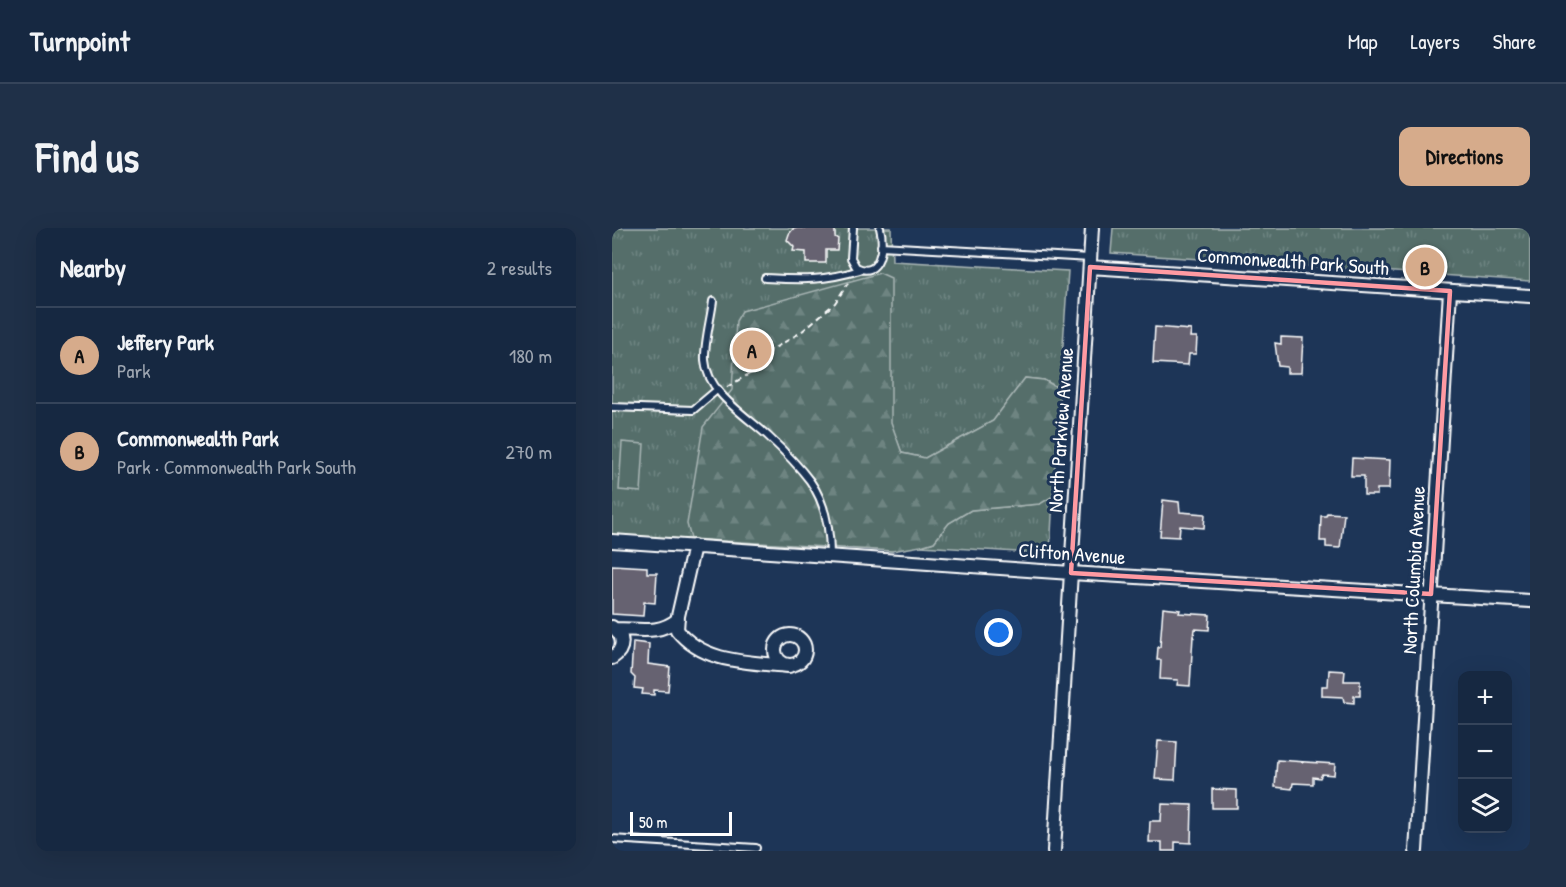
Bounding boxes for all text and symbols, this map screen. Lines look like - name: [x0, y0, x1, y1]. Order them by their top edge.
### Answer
- text: Turnpoint: [30, 22, 130, 60]
- text: Map: [1348, 27, 1377, 56]
- text: Layers: [1410, 27, 1460, 56]
- text: Share: [1493, 27, 1536, 56]
- button: Directions: [1399, 127, 1530, 186]
- text: Find us: [36, 128, 139, 185]
- street label: Commonwealth Park South: [1196, 241, 1390, 281]
- pin: B: [1406, 244, 1444, 290]
- text: Nearby: [60, 250, 126, 285]
- text: 2 results: [487, 254, 552, 281]
- text: Jeffery Park: [117, 327, 214, 357]
- pin: A: [732, 328, 772, 372]
- text: A: [75, 342, 84, 369]
- text: 180 m: [509, 342, 552, 369]
- street label: North Parkview Avenue: [1041, 347, 1079, 513]
- text: Park: [117, 357, 150, 384]
- text: Commonwealth Park: [117, 423, 279, 453]
- text: B: [74, 438, 85, 465]
- text: 270 m: [506, 438, 552, 465]
- text: Park · Commonwealth Park South: [117, 453, 356, 480]
- street label: North Columbia Avenue: [1395, 485, 1431, 655]
- street label: Clifton Avenue: [1018, 536, 1126, 570]
- your location: [984, 618, 1013, 647]
- map controls: [1458, 671, 1512, 833]
- button: +: [1458, 671, 1512, 725]
- button: −: [1458, 725, 1512, 779]
- button: layers: [1458, 779, 1512, 833]
- scale bar: [630, 809, 732, 836]
- text: 50 m: [639, 811, 668, 833]

